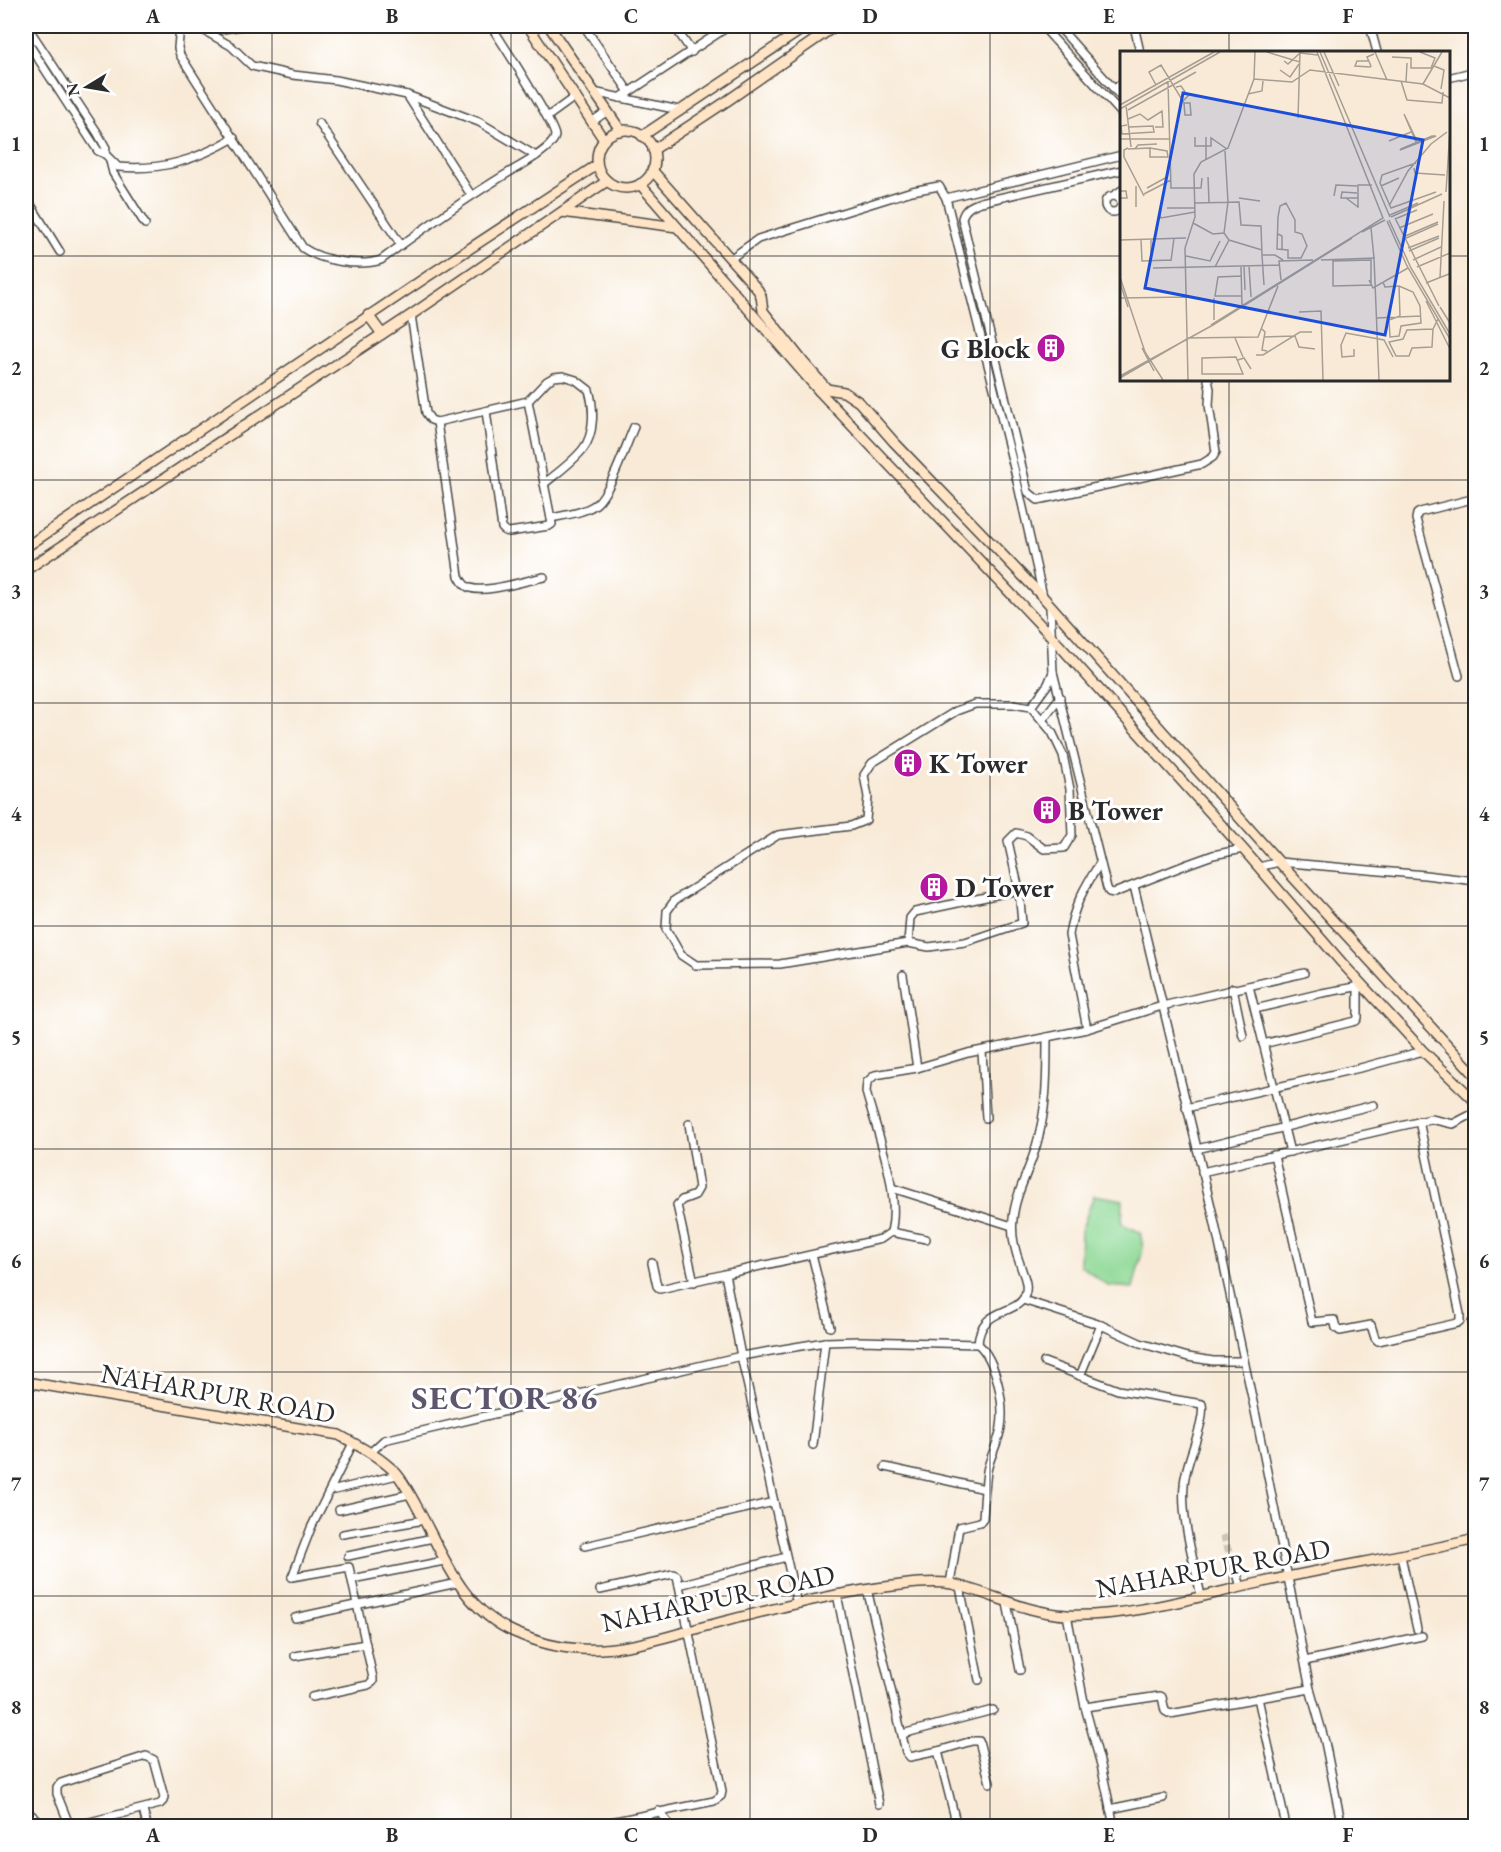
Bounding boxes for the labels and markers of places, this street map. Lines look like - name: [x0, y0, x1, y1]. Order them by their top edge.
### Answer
- place label: G Block: [941, 331, 1031, 366]
- building icon: G Block: [1035, 332, 1067, 364]
- place label: K Tower: [929, 746, 1028, 781]
- building icon: K Tower: [892, 747, 924, 779]
- place label: B Tower: [1068, 793, 1164, 828]
- building icon: B Tower: [1031, 794, 1063, 826]
- place label: D Tower: [955, 870, 1055, 905]
- building icon: D Tower: [918, 871, 950, 903]

